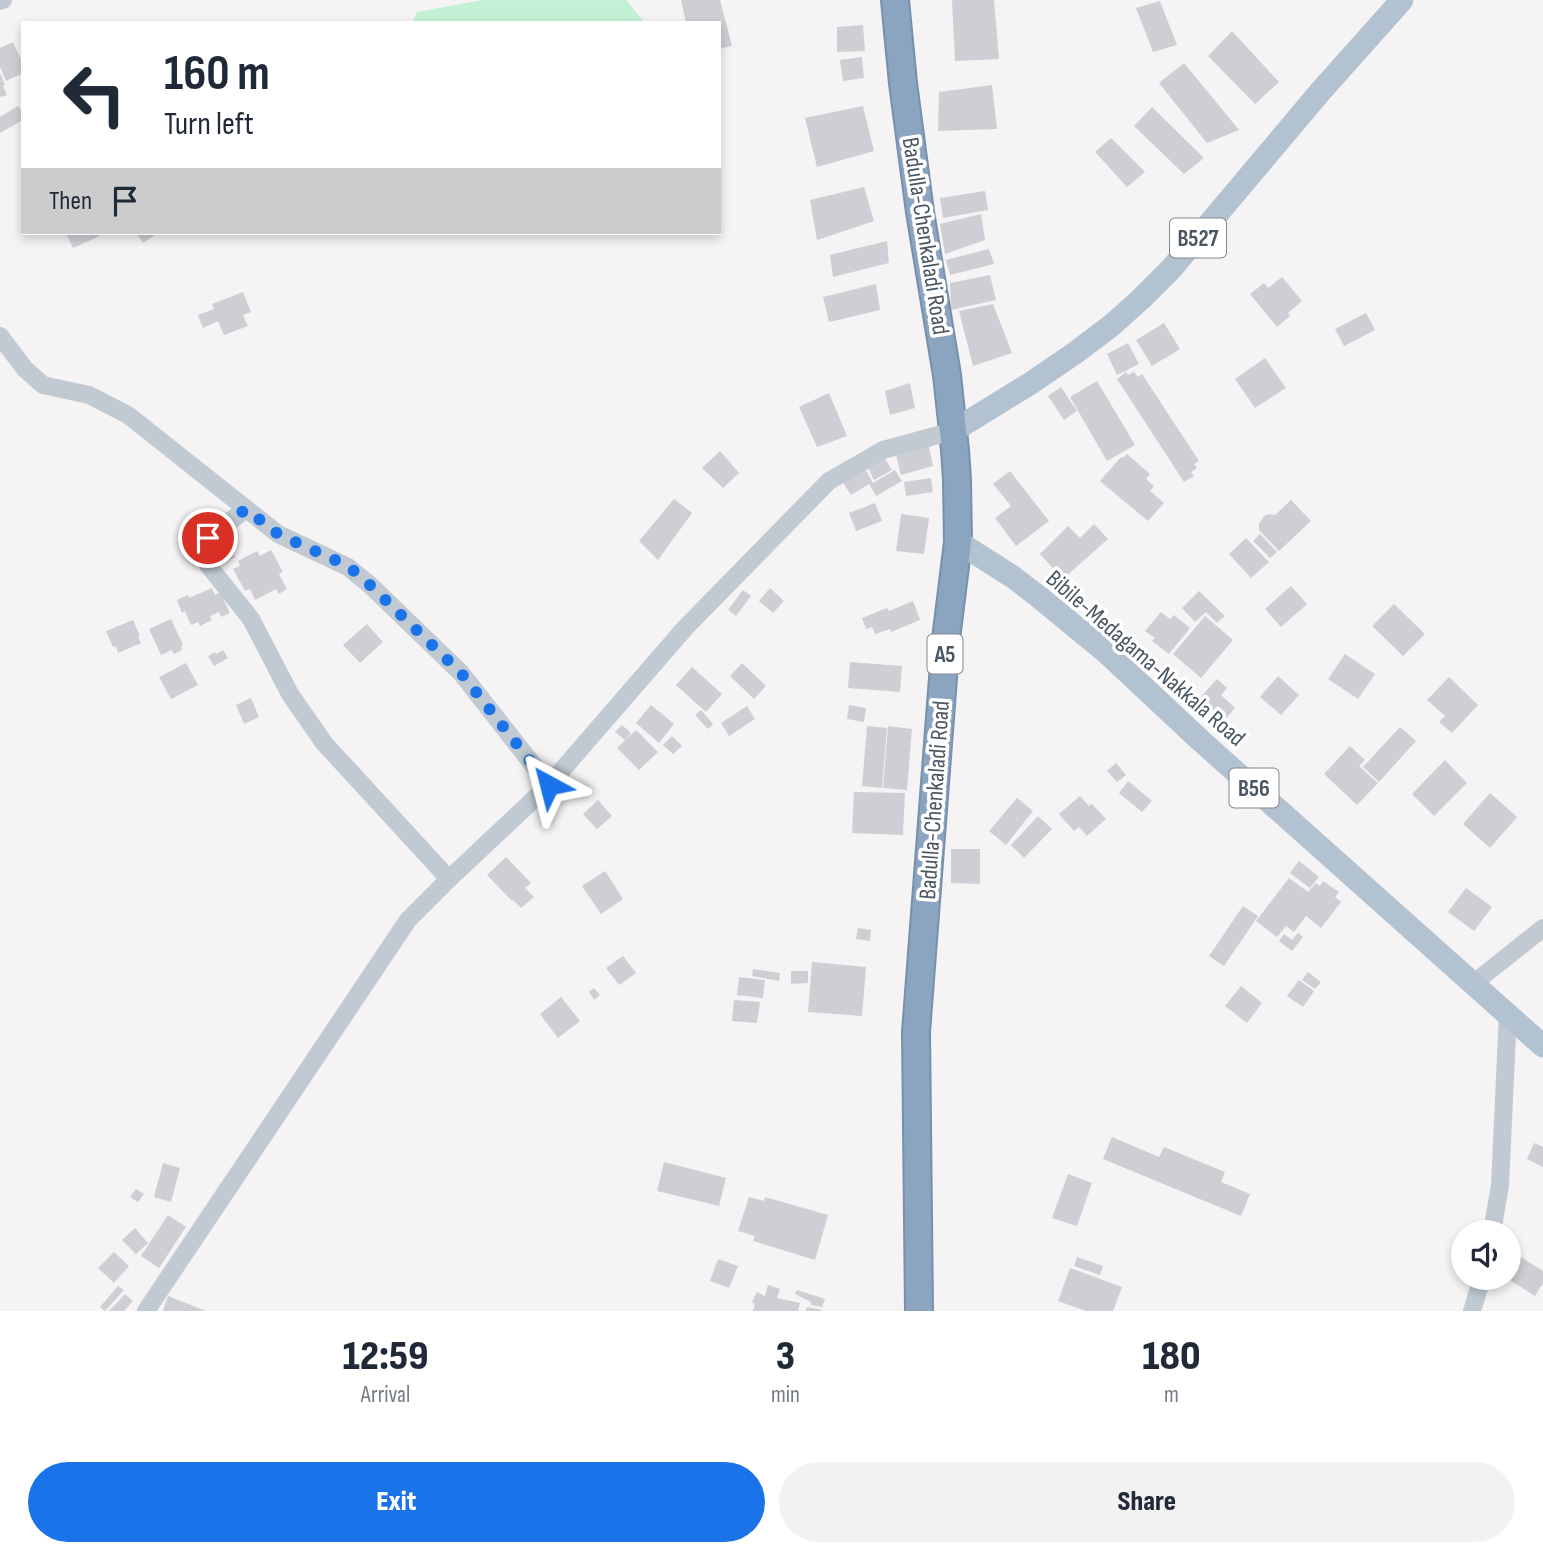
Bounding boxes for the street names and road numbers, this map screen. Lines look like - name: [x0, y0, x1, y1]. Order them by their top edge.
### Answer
- street label: Badulla-Chenkaladi Road: [896, 135, 955, 337]
- road number: B527: [1170, 218, 1226, 258]
- street label: Bibile-Medagama-Nakkala Road: [1040, 564, 1251, 753]
- road number: A5: [928, 634, 962, 674]
- street label: Badulla-Chenkaladi Road: [913, 700, 956, 900]
- road number: B56: [1230, 768, 1278, 808]

